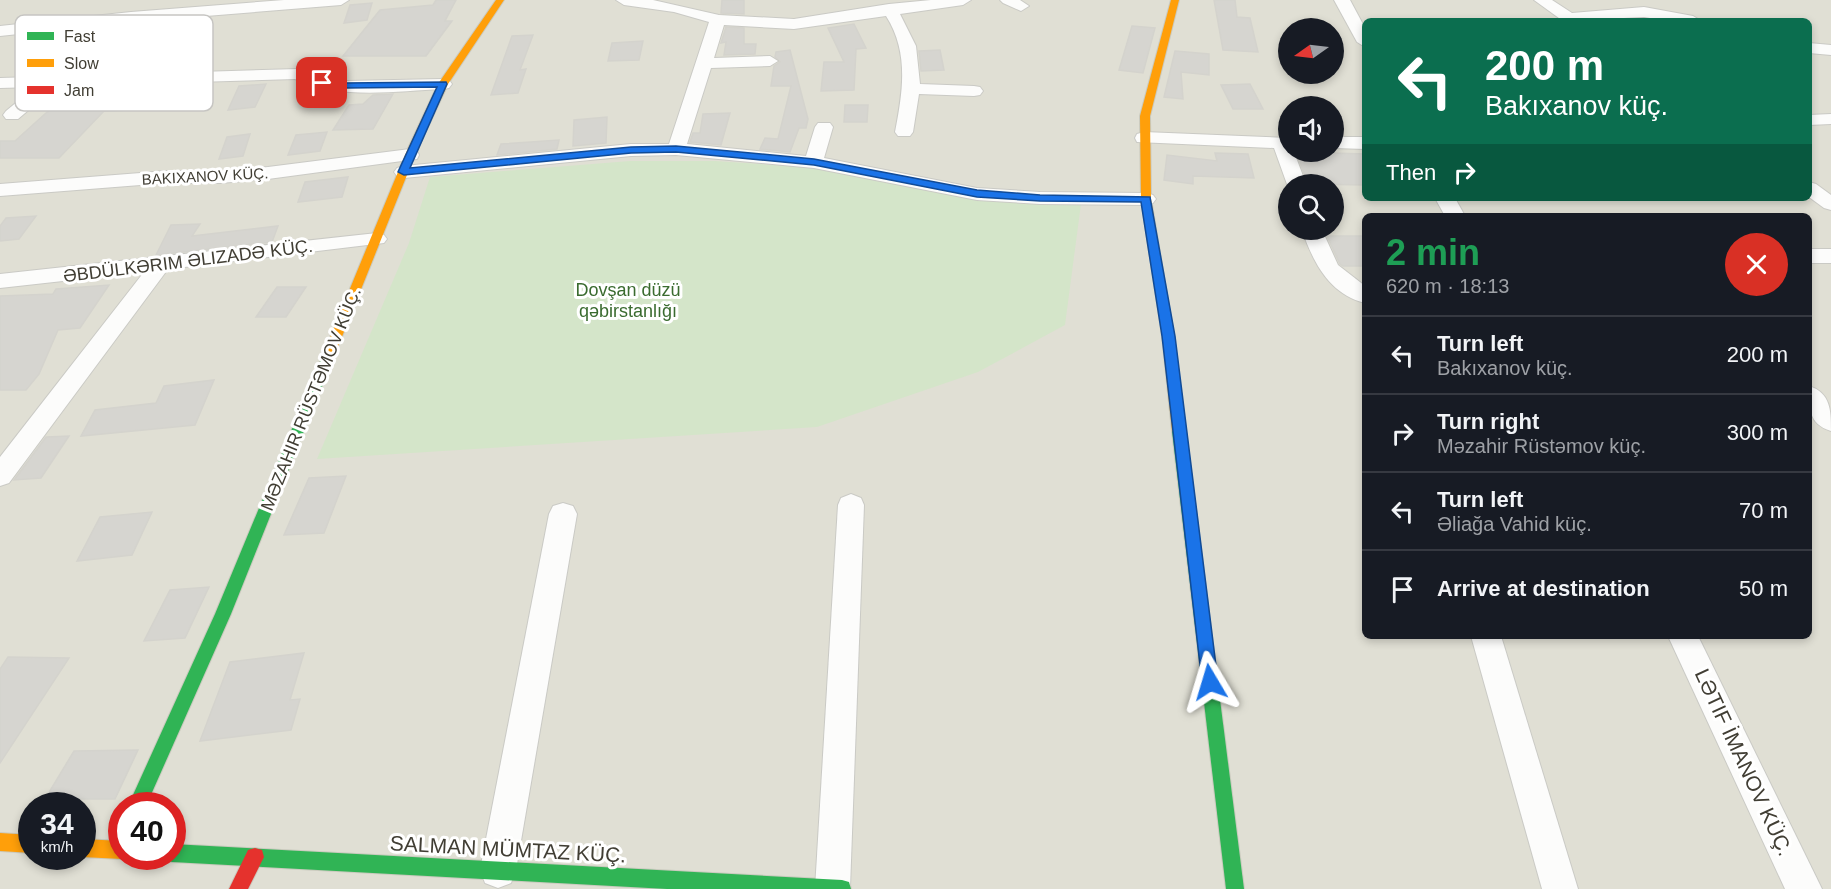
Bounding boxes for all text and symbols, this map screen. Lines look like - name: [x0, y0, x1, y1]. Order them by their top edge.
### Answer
- legend: [15, 15, 213, 111]
- north arrow: [1278, 18, 1344, 84]
- map controls: [1278, 18, 1344, 240]
- text: Fast: [64, 28, 96, 45]
- icon: left: [1386, 42, 1464, 120]
- text: 200 m: [1485, 42, 1604, 89]
- text: Slow: [64, 55, 99, 72]
- pin: [296, 57, 347, 108]
- icon: arrive: [305, 66, 338, 99]
- text: Jam: [64, 82, 94, 99]
- text: Bakıxanov küç.: [1485, 91, 1668, 121]
- button: sound: [1278, 96, 1344, 162]
- icon: right: [1448, 156, 1481, 189]
- text: Then: [1386, 160, 1436, 185]
- street label: BAKIXANOV KÜÇ.: [141, 164, 269, 188]
- button: search: [1278, 174, 1344, 240]
- text: 2 min: [1386, 232, 1480, 273]
- button: close: [1725, 233, 1788, 296]
- street label: ƏBDÜLKƏRIM ƏLIZADƏ KÜÇ.: [62, 236, 314, 286]
- text: 620 m · 18:13: [1386, 275, 1509, 297]
- park label: Dovşan düzü qəbirstanlığı: [575, 280, 681, 321]
- street label: MƏZAHIR RÜSTƏMOV KÜÇ.: [257, 284, 365, 514]
- text: Turn left: [1437, 331, 1523, 356]
- icon: left: [1386, 339, 1419, 372]
- text: 200 m: [1727, 342, 1788, 367]
- text: Bakıxanov küç.: [1437, 357, 1573, 379]
- text: Turn right: [1437, 409, 1539, 434]
- icon: right: [1386, 417, 1419, 450]
- text: 300 m: [1727, 420, 1788, 445]
- text: Məzahir Rüstəmov küç.: [1437, 435, 1646, 457]
- text: Turn left: [1437, 487, 1523, 512]
- icon: left: [1386, 495, 1419, 528]
- text: 70 m: [1739, 498, 1788, 523]
- text: Əliağa Vahid küç.: [1437, 513, 1592, 535]
- icon: arrive: [1386, 573, 1419, 606]
- text: Arrive at destination: [1437, 576, 1650, 601]
- text: 50 m: [1739, 576, 1788, 601]
- position arrow: [1178, 650, 1242, 714]
- street label: LƏTIF İMANOV KÜÇ.: [1691, 665, 1797, 859]
- speed limit sign: 40: [108, 792, 186, 870]
- text: 34: [40, 807, 74, 840]
- street label: SALMAN MÜMTAZ KÜÇ.: [389, 831, 627, 867]
- text: km/h: [41, 838, 73, 855]

